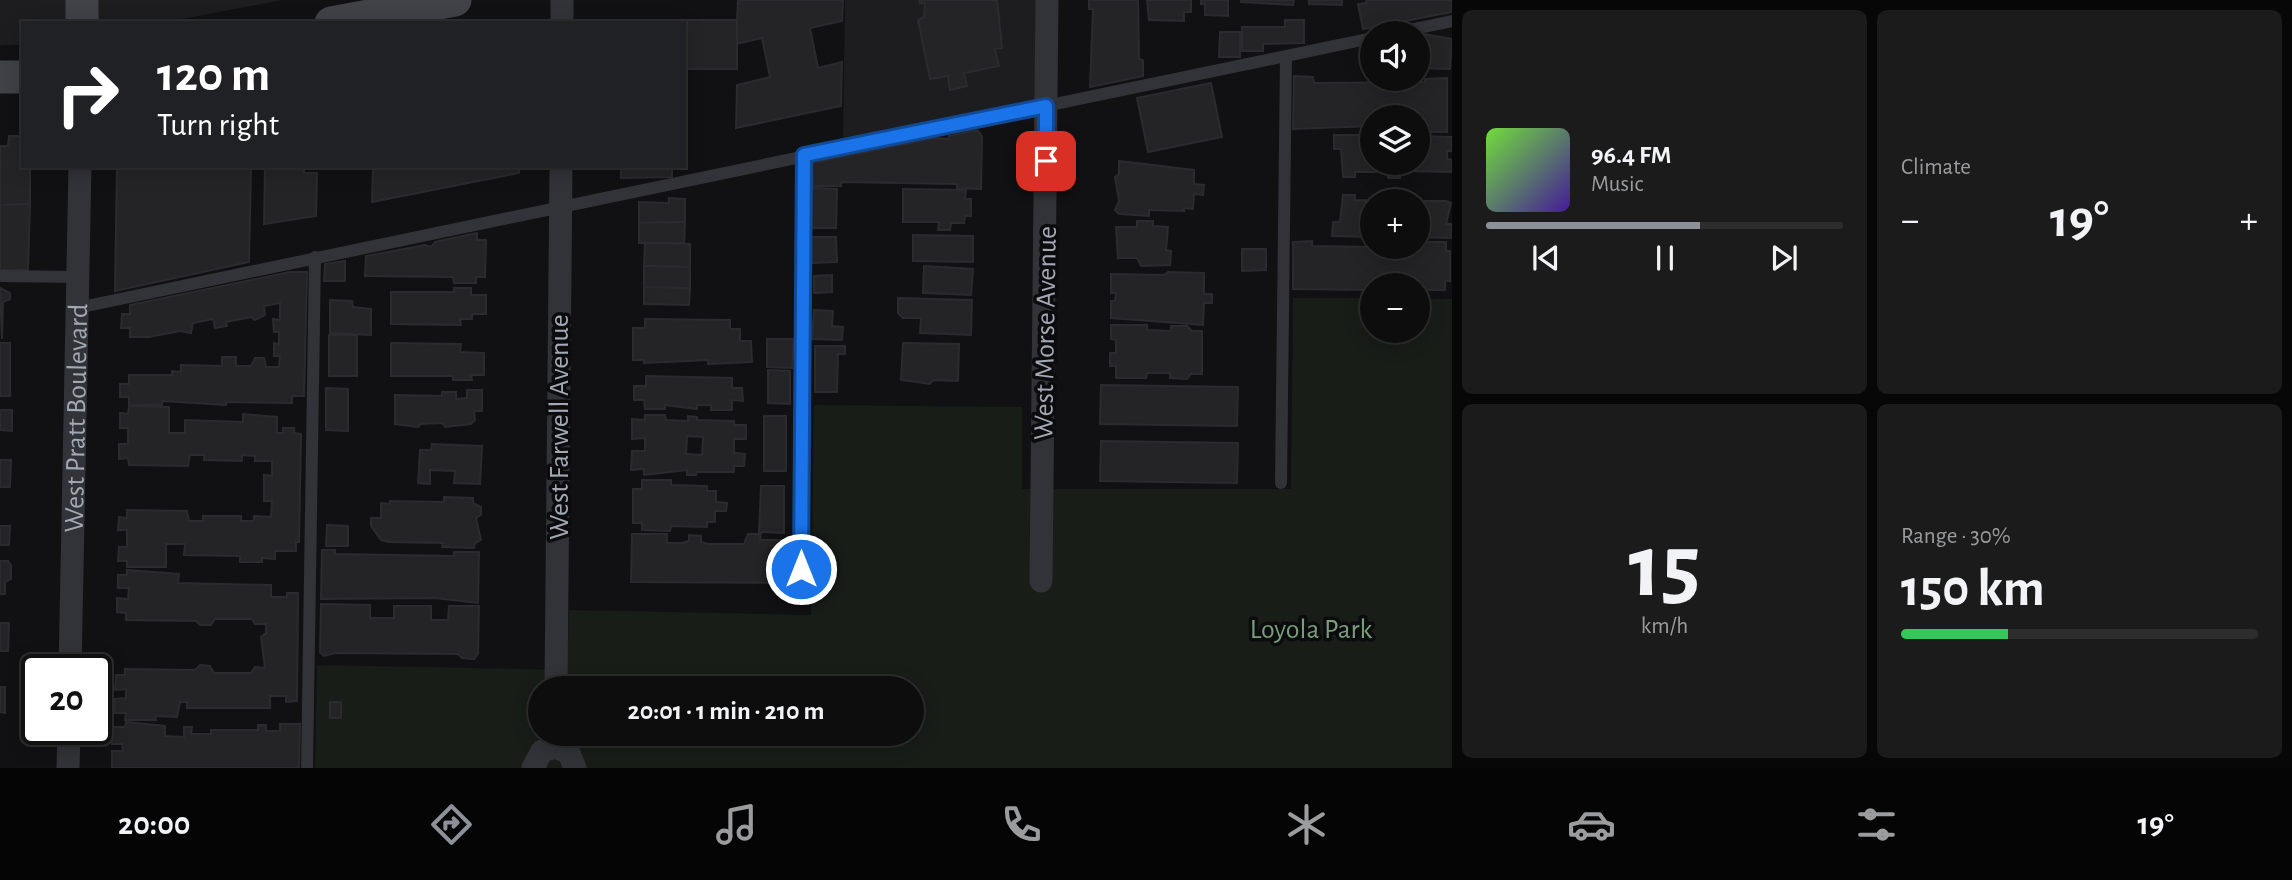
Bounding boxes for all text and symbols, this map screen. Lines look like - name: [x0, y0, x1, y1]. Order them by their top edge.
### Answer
- map controls: [1360, 21, 1430, 343]
- button: sound: [1360, 21, 1430, 91]
- icon: right: [42, 49, 133, 140]
- text: 120 m: [157, 51, 270, 100]
- button: layers: [1360, 105, 1430, 175]
- text: Turn right: [157, 109, 279, 141]
- pin: [1016, 131, 1076, 191]
- icon: arrive: [1027, 142, 1065, 180]
- text: 96.4 FM: [1591, 142, 1671, 168]
- text: Climate: [1901, 156, 1971, 179]
- text: Music: [1591, 173, 1643, 196]
- button: +: [1360, 189, 1430, 259]
- text: 19°: [2050, 194, 2109, 246]
- text: −: [1901, 202, 1919, 240]
- text: +: [2240, 202, 2258, 240]
- street label: West Morse Avenue: [1030, 226, 1062, 440]
- icon: previous: [1527, 239, 1565, 277]
- icon: pause: [1646, 239, 1684, 277]
- icon: next: [1765, 239, 1803, 277]
- button: −: [1360, 273, 1430, 343]
- street label: West Pratt Boulevard: [61, 303, 93, 533]
- street label: West Farwell Avenue: [546, 314, 574, 540]
- text: 15: [1628, 522, 1701, 613]
- text: Range · 30%: [1901, 525, 2011, 548]
- position arrow: [764, 532, 838, 606]
- text: 150 km: [1901, 563, 2045, 615]
- text: km/h: [1641, 615, 1688, 638]
- park label: Loyola Park: [1250, 616, 1373, 644]
- speed limit sign: 20: [21, 654, 112, 745]
- text: 20:01 · 1 min · 210 m: [627, 698, 825, 724]
- icon: directions: [427, 800, 476, 849]
- icon: music: [712, 800, 761, 849]
- icon: phone: [997, 800, 1046, 849]
- icon: climate: [1282, 800, 1331, 849]
- icon: car: [1567, 800, 1616, 849]
- icon: filters: [1852, 800, 1901, 849]
- text: 20:00: [118, 808, 190, 840]
- text: 19°: [2137, 808, 2174, 840]

